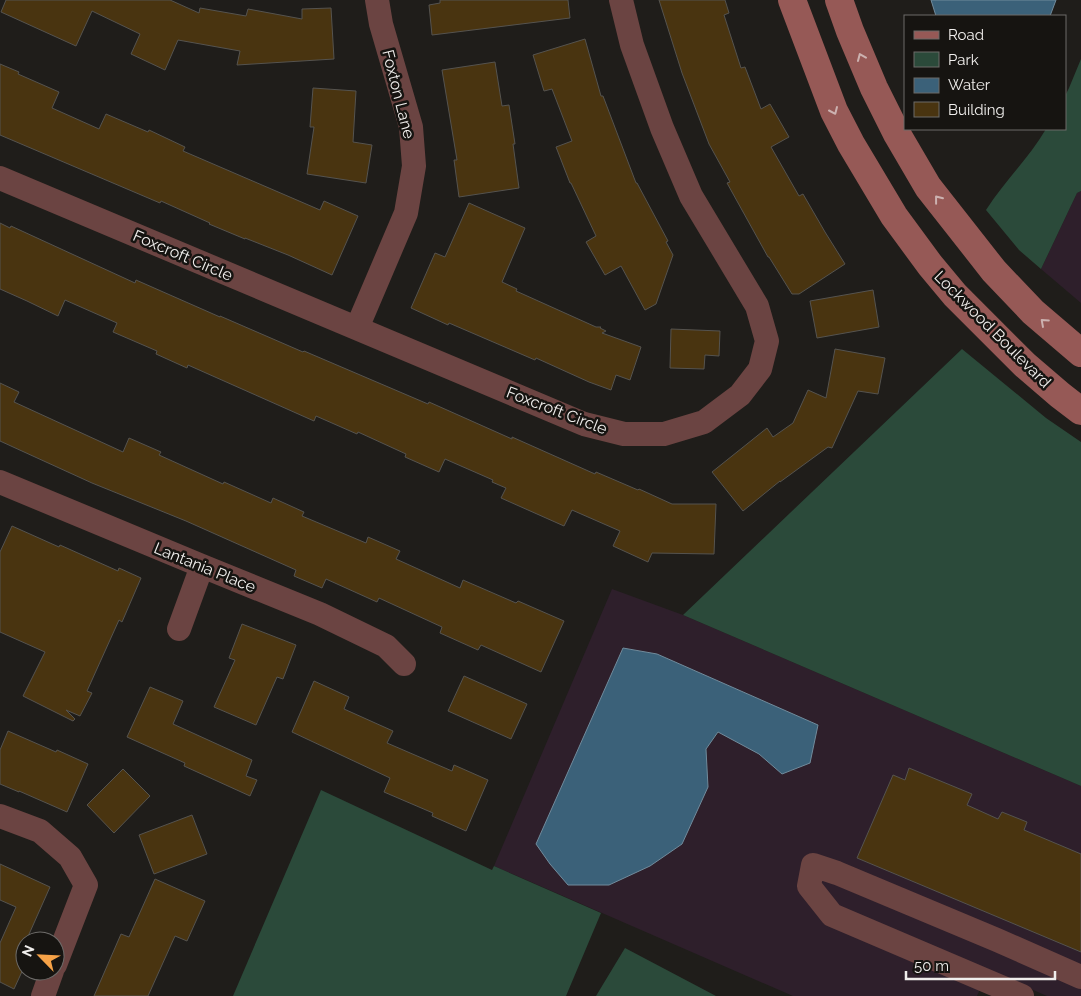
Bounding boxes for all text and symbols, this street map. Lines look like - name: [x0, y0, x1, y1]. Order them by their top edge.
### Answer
- legend: [904, 15, 1066, 130]
- text: Road: [948, 26, 984, 44]
- street label: Foxton Lane: [378, 48, 419, 141]
- text: Park: [948, 51, 979, 69]
- one-way arrow: [856, 53, 866, 61]
- text: Water: [948, 76, 991, 94]
- text: Building: [948, 101, 1005, 119]
- one-way arrow: [828, 106, 838, 115]
- one-way arrow: [935, 196, 943, 205]
- street label: Foxcroft Circle: [130, 226, 235, 285]
- street label: Lockwood Boulevard: [930, 267, 1055, 392]
- one-way arrow: [1041, 319, 1050, 328]
- street label: Foxcroft Circle: [504, 383, 610, 438]
- street label: Lantania Place: [151, 538, 258, 597]
- north arrow: [15, 931, 65, 981]
- text: N: [19, 943, 38, 959]
- scale bar: [906, 948, 1055, 980]
- text: 50 m: [914, 957, 949, 975]

